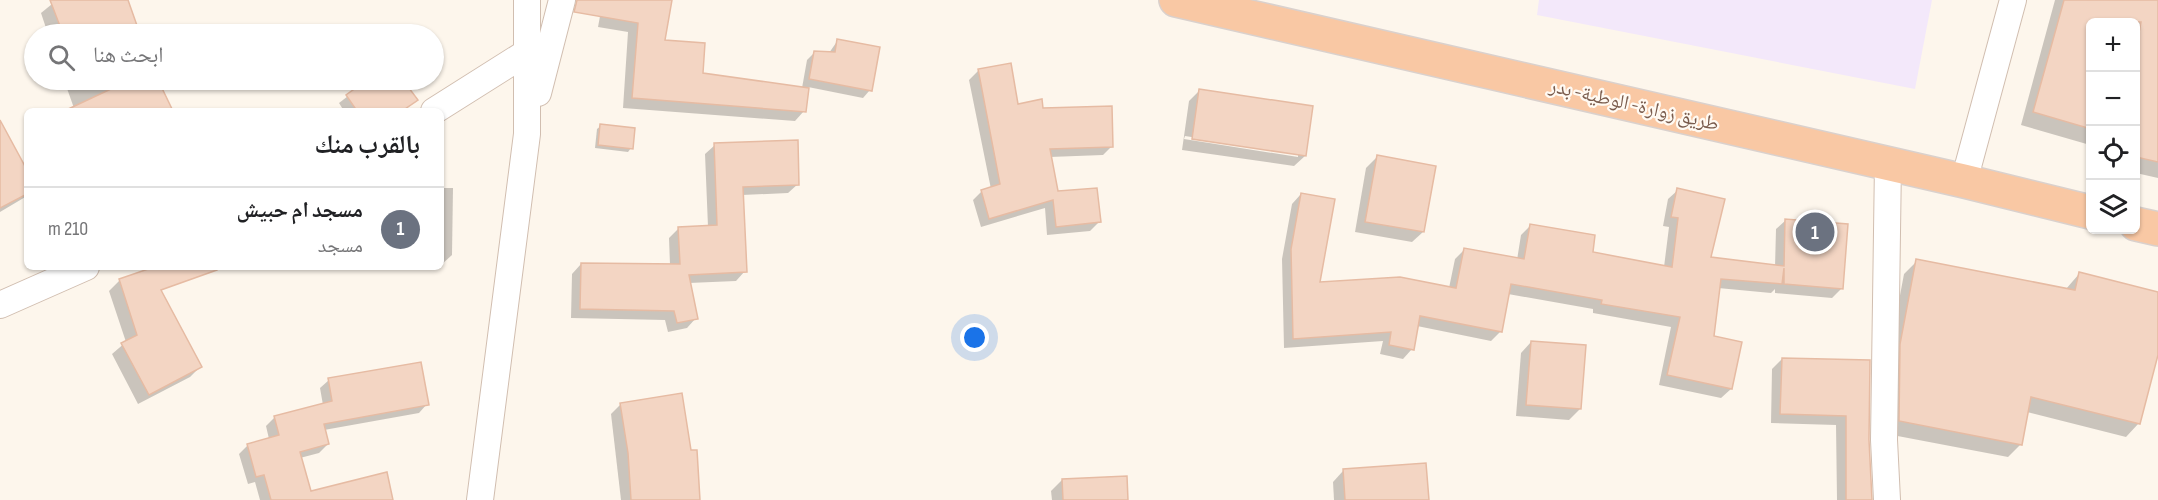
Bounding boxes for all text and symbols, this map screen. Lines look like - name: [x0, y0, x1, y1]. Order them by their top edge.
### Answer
- map controls: [2086, 18, 2140, 234]
- button: +: [2086, 18, 2140, 72]
- search box: [24, 24, 444, 90]
- icon: search: [45, 41, 78, 74]
- text: ابحث هنا: [93, 42, 164, 69]
- button: −: [2086, 72, 2140, 126]
- street label: طريق زوارة- الوطية- بدر: [1546, 74, 1721, 136]
- button: locate: [2086, 126, 2140, 180]
- text: بالقرب منك: [314, 130, 420, 161]
- button: layers: [2086, 180, 2140, 234]
- text: مسجد ام حبيش: [236, 197, 363, 224]
- pin: 1: [1796, 210, 1834, 254]
- text: 210 m: [48, 217, 88, 241]
- text: 1: [397, 217, 404, 241]
- text: مسجد: [318, 234, 363, 258]
- your location: [960, 323, 989, 352]

